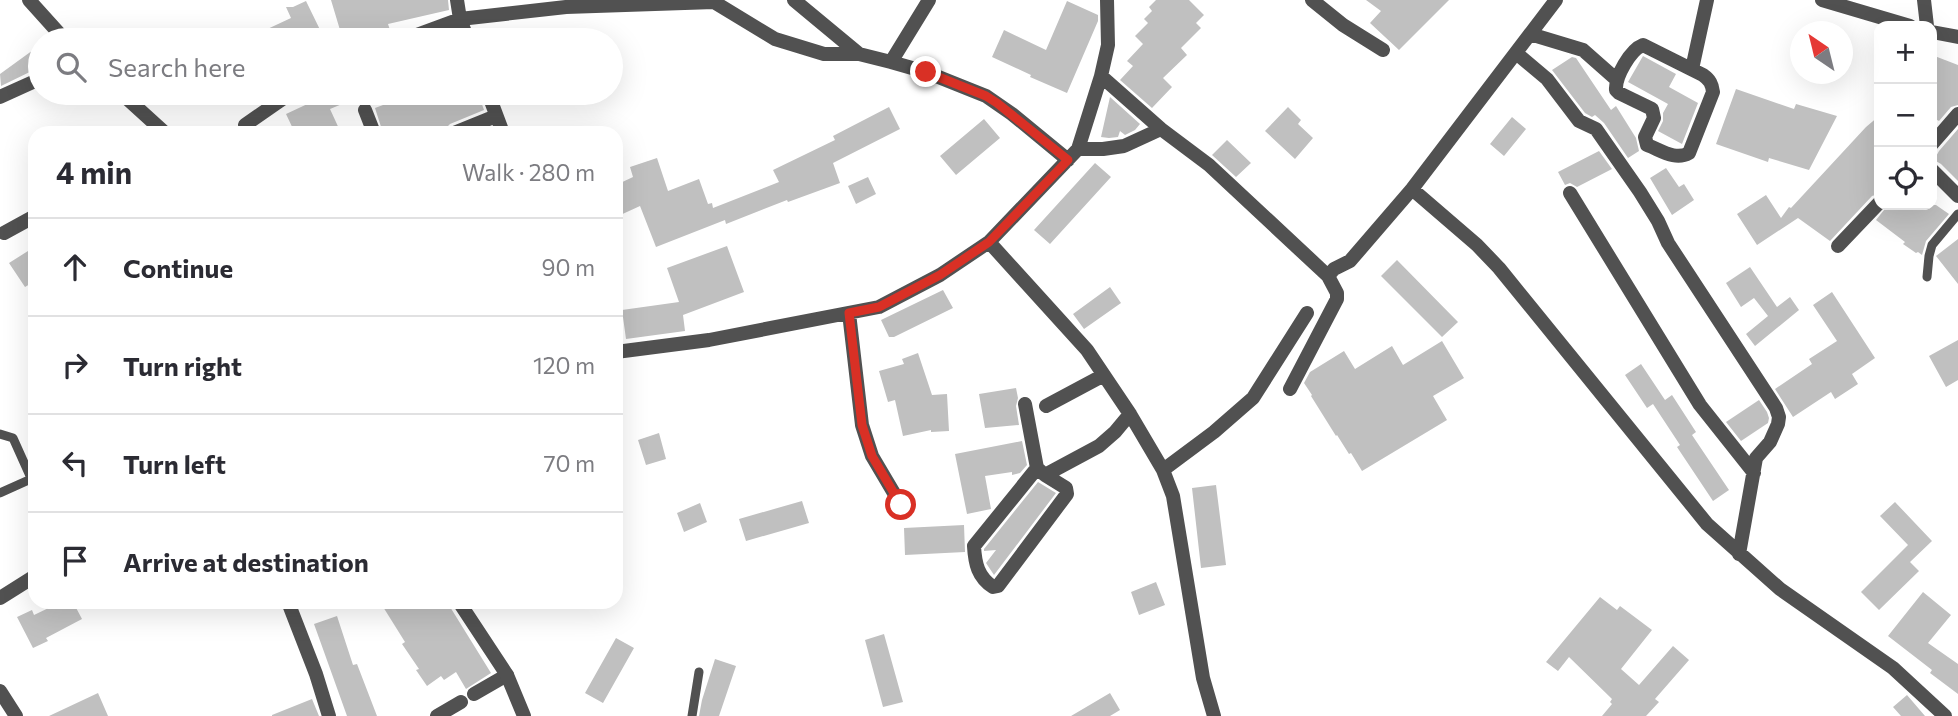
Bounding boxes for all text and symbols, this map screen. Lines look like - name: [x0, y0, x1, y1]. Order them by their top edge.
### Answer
- north arrow: [1790, 21, 1853, 84]
- map controls: [1874, 21, 1937, 210]
- button: +: [1874, 21, 1937, 84]
- search box: [28, 28, 623, 105]
- icon: search: [52, 48, 90, 86]
- text: Search here: [108, 51, 246, 82]
- route end: [910, 56, 941, 87]
- button: −: [1874, 84, 1937, 147]
- button: locate: [1874, 147, 1937, 210]
- text: 4 min: [56, 153, 132, 190]
- text: Walk · 280 m: [462, 158, 595, 186]
- icon: ahead: [56, 248, 94, 286]
- text: Continue: [123, 252, 233, 283]
- text: 90 m: [542, 253, 595, 281]
- icon: right: [56, 346, 94, 384]
- text: Turn right: [123, 350, 242, 381]
- text: 120 m: [533, 351, 595, 379]
- icon: left: [56, 444, 94, 482]
- text: Turn left: [123, 448, 226, 479]
- text: 70 m: [543, 449, 595, 477]
- route start: [885, 489, 916, 520]
- icon: arrive: [56, 542, 94, 580]
- text: Arrive at destination: [123, 546, 369, 577]

